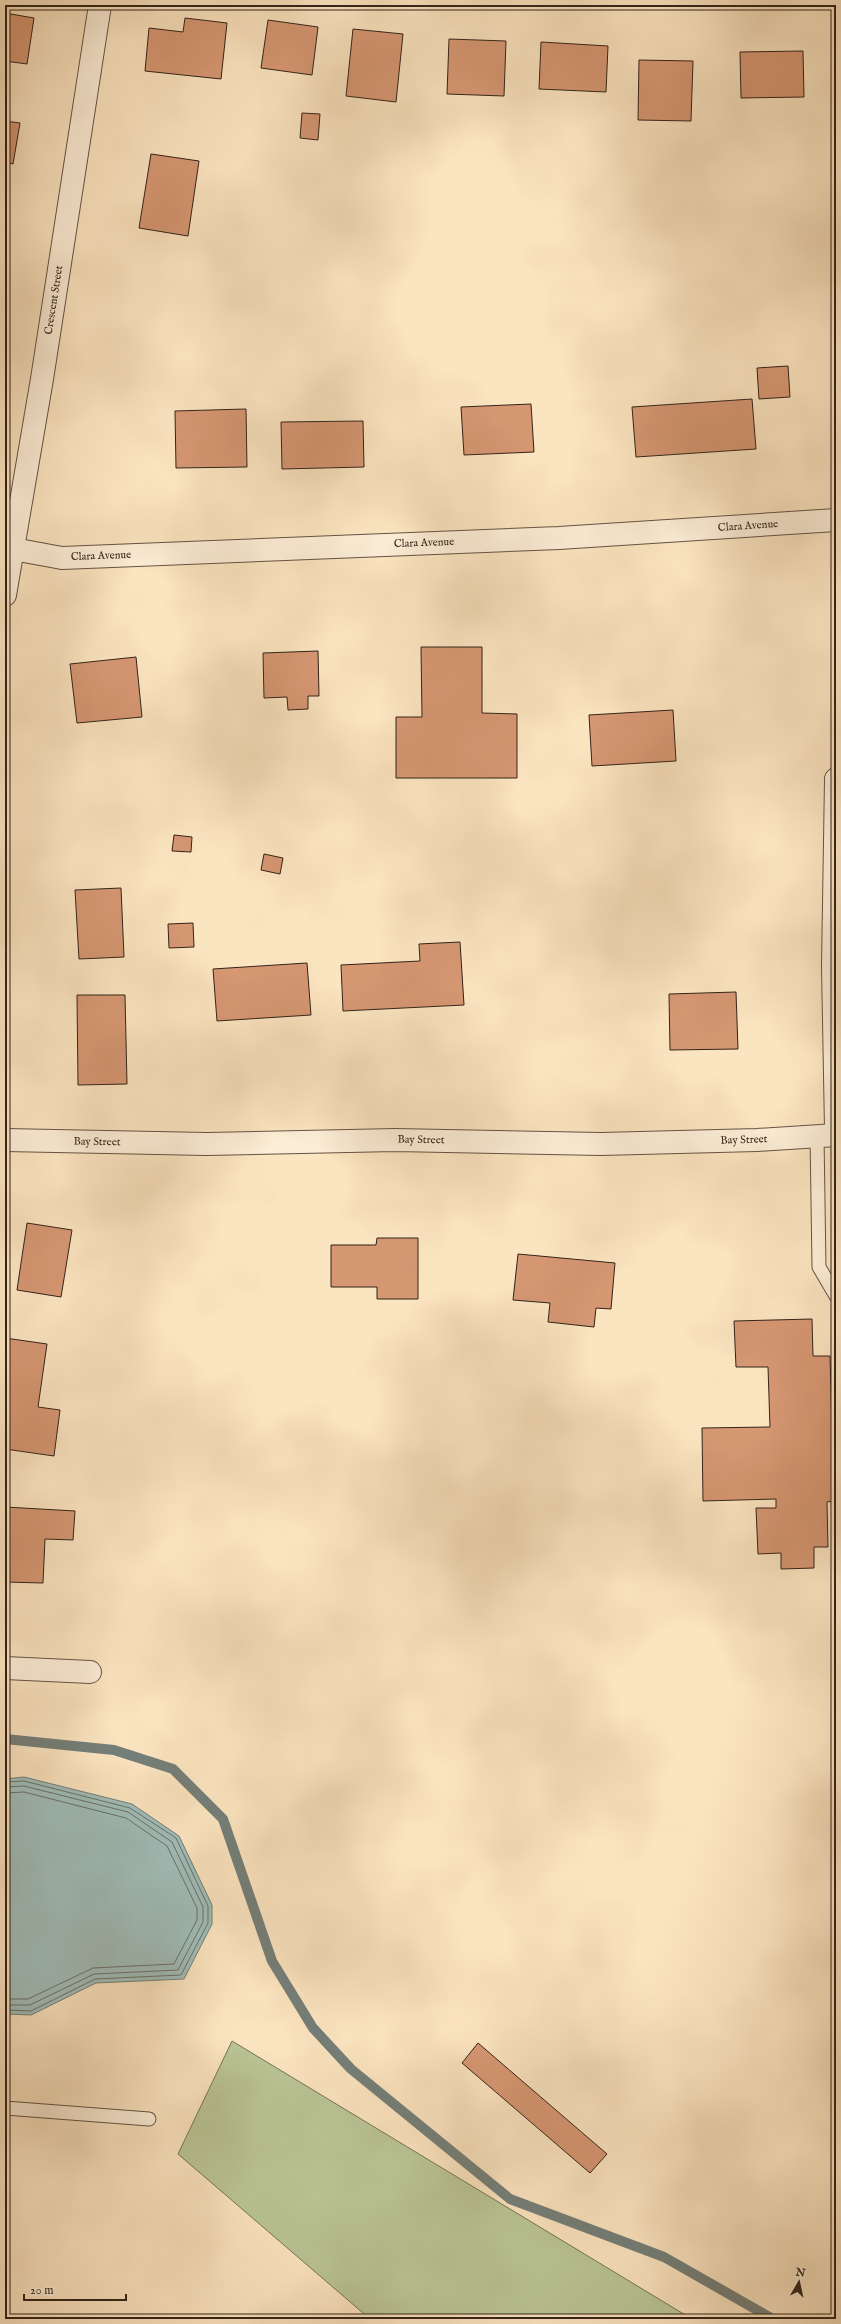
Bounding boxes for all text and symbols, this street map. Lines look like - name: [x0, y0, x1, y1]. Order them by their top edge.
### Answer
- street label: Crescent Street: [42, 264, 66, 336]
- street label: Clara Avenue: [717, 517, 779, 535]
- street label: Clara Avenue: [394, 535, 454, 551]
- street label: Clara Avenue: [71, 548, 131, 564]
- street label: Bay Street: [720, 1132, 768, 1148]
- street label: Bay Street: [397, 1133, 445, 1147]
- street label: Bay Street: [73, 1135, 121, 1149]
- north arrow: [779, 2262, 819, 2302]
- text: N: [794, 2265, 807, 2281]
- scale bar: [24, 2276, 126, 2302]
- text: 20 m: [30, 2283, 53, 2298]

